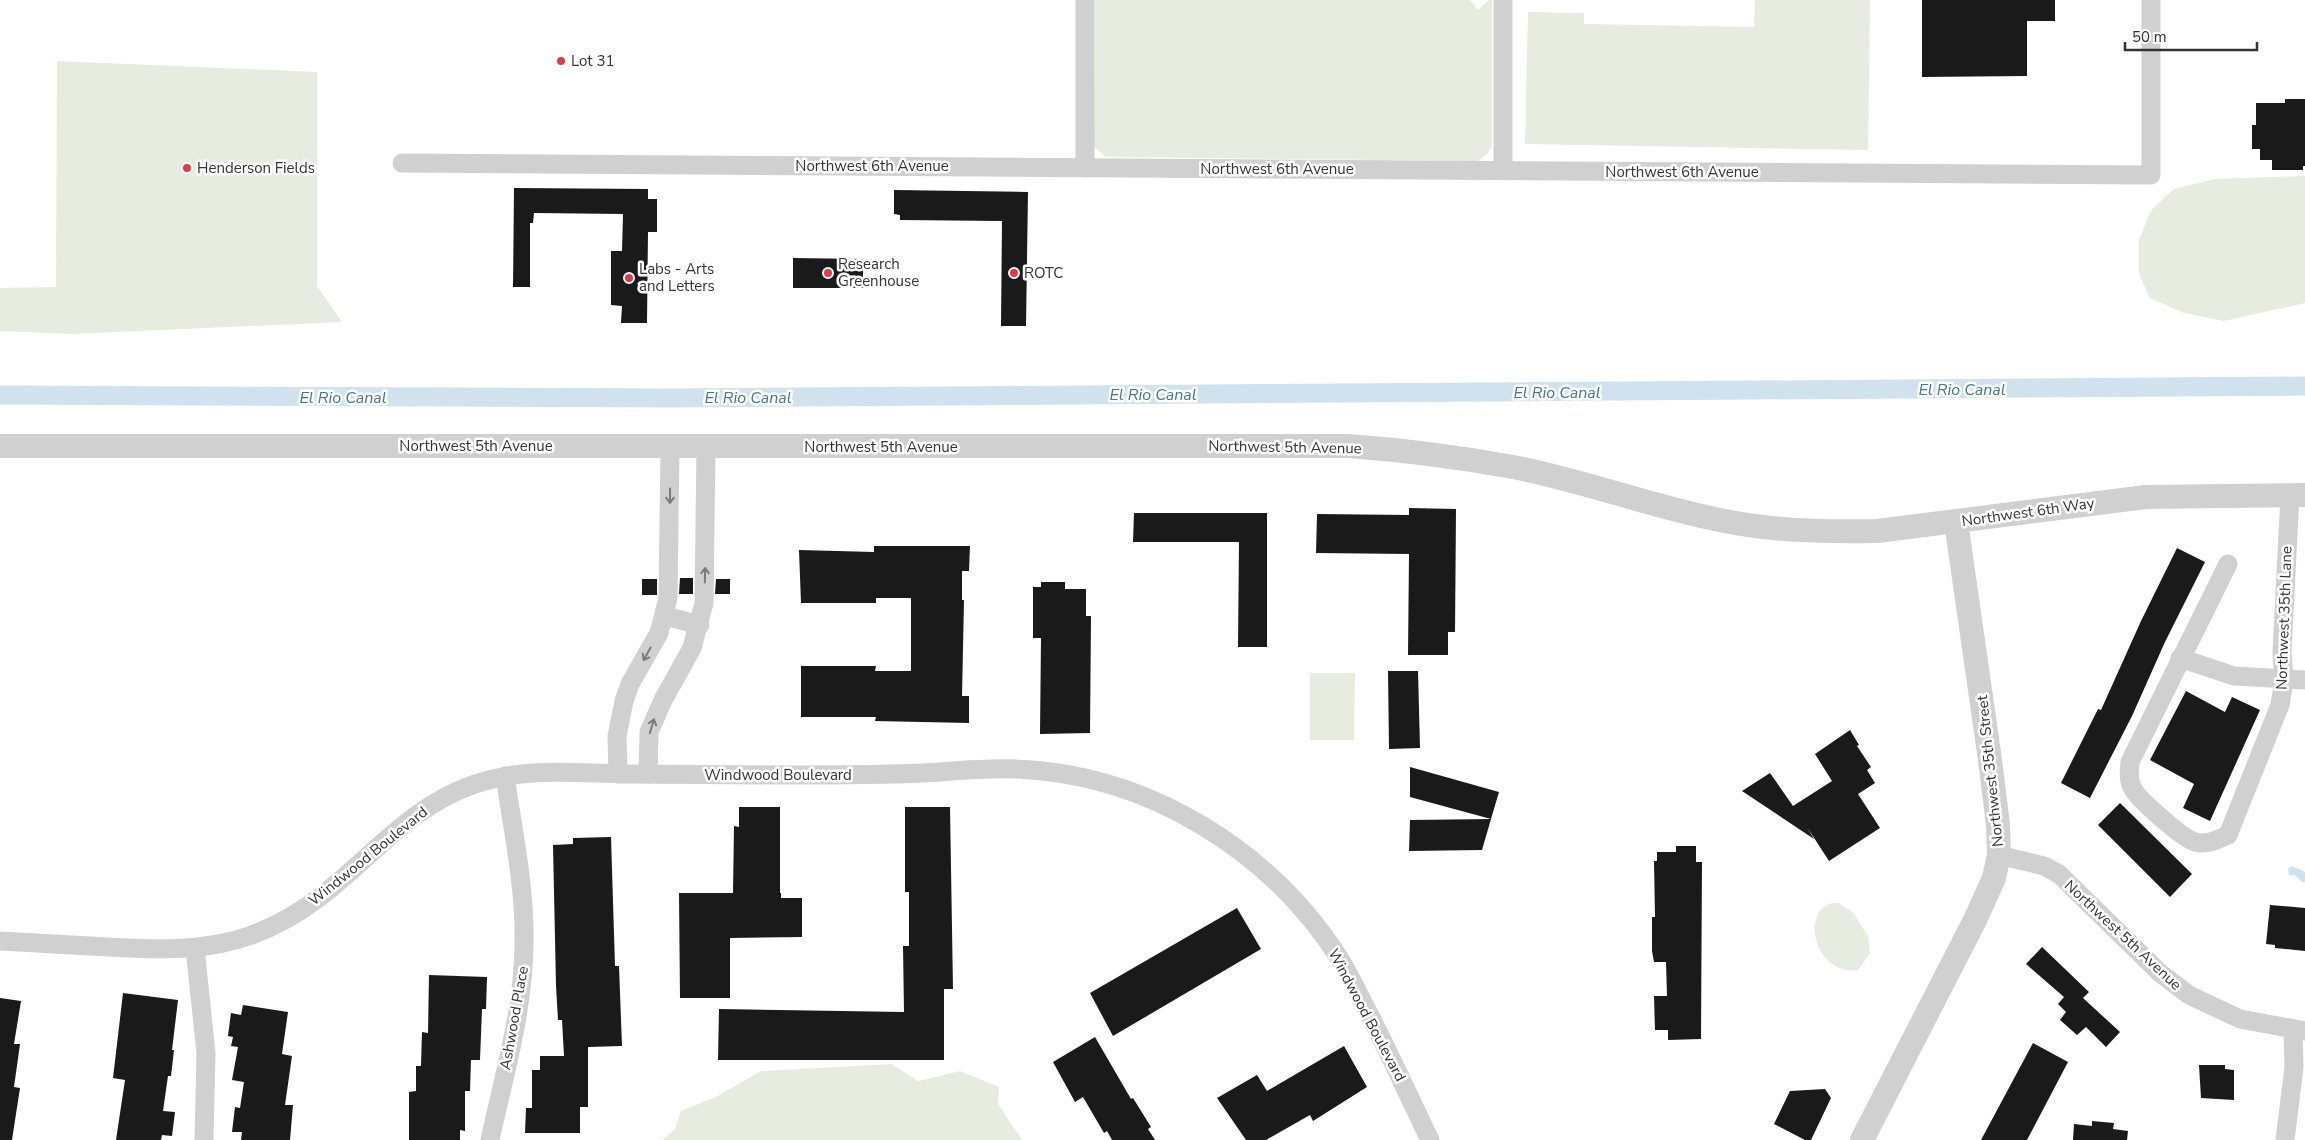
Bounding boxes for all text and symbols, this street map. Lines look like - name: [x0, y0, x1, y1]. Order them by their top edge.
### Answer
- scale bar: [2125, 20, 2258, 52]
- text: 50 m: [2132, 27, 2167, 47]
- place label: Lot 31: [571, 51, 614, 71]
- marker: Lot 31: [555, 55, 567, 67]
- street label: Northwest 6th Avenue: [795, 156, 949, 176]
- place label: Henderson Fields: [197, 158, 315, 178]
- street label: Northwest 6th Avenue: [1200, 159, 1354, 179]
- marker: Henderson Fields: [181, 162, 193, 174]
- street label: Northwest 6th Avenue: [1605, 162, 1759, 182]
- place label: Research Greenhouse: [838, 254, 919, 291]
- place label: Labs - Arts and Letters: [639, 259, 715, 296]
- place label: ROTC: [1024, 263, 1063, 283]
- marker: Research Greenhouse: [822, 267, 834, 279]
- marker: ROTC: [1008, 267, 1020, 279]
- marker: Labs - Arts and Letters: [623, 272, 635, 284]
- water label: El Rio Canal: [1919, 379, 2006, 401]
- water label: El Rio Canal: [1514, 382, 1601, 404]
- water label: El Rio Canal: [1110, 384, 1197, 406]
- water label: El Rio Canal: [300, 387, 387, 409]
- water label: El Rio Canal: [705, 387, 792, 409]
- street label: Northwest 5th Avenue: [399, 436, 553, 456]
- street label: Northwest 5th Avenue: [1208, 436, 1362, 458]
- street label: Northwest 5th Avenue: [804, 437, 958, 457]
- one-way arrow: [665, 488, 675, 504]
- street label: Northwest 6th Way: [1961, 493, 2096, 531]
- street label: Northwest 35th Lane: [2271, 546, 2297, 690]
- one-way arrow: [700, 567, 710, 584]
- one-way arrow: [642, 646, 652, 661]
- street label: Northwest 35th Street: [1972, 694, 2008, 848]
- one-way arrow: [647, 718, 657, 734]
- street label: Windwood Boulevard: [704, 765, 852, 785]
- street label: Windwood Boulevard: [304, 802, 432, 910]
- street label: Northwest 5th Avenue: [2060, 875, 2186, 995]
- street label: Windwood Boulevard: [1323, 945, 1411, 1085]
- street label: Ashwood Place: [495, 965, 533, 1071]

